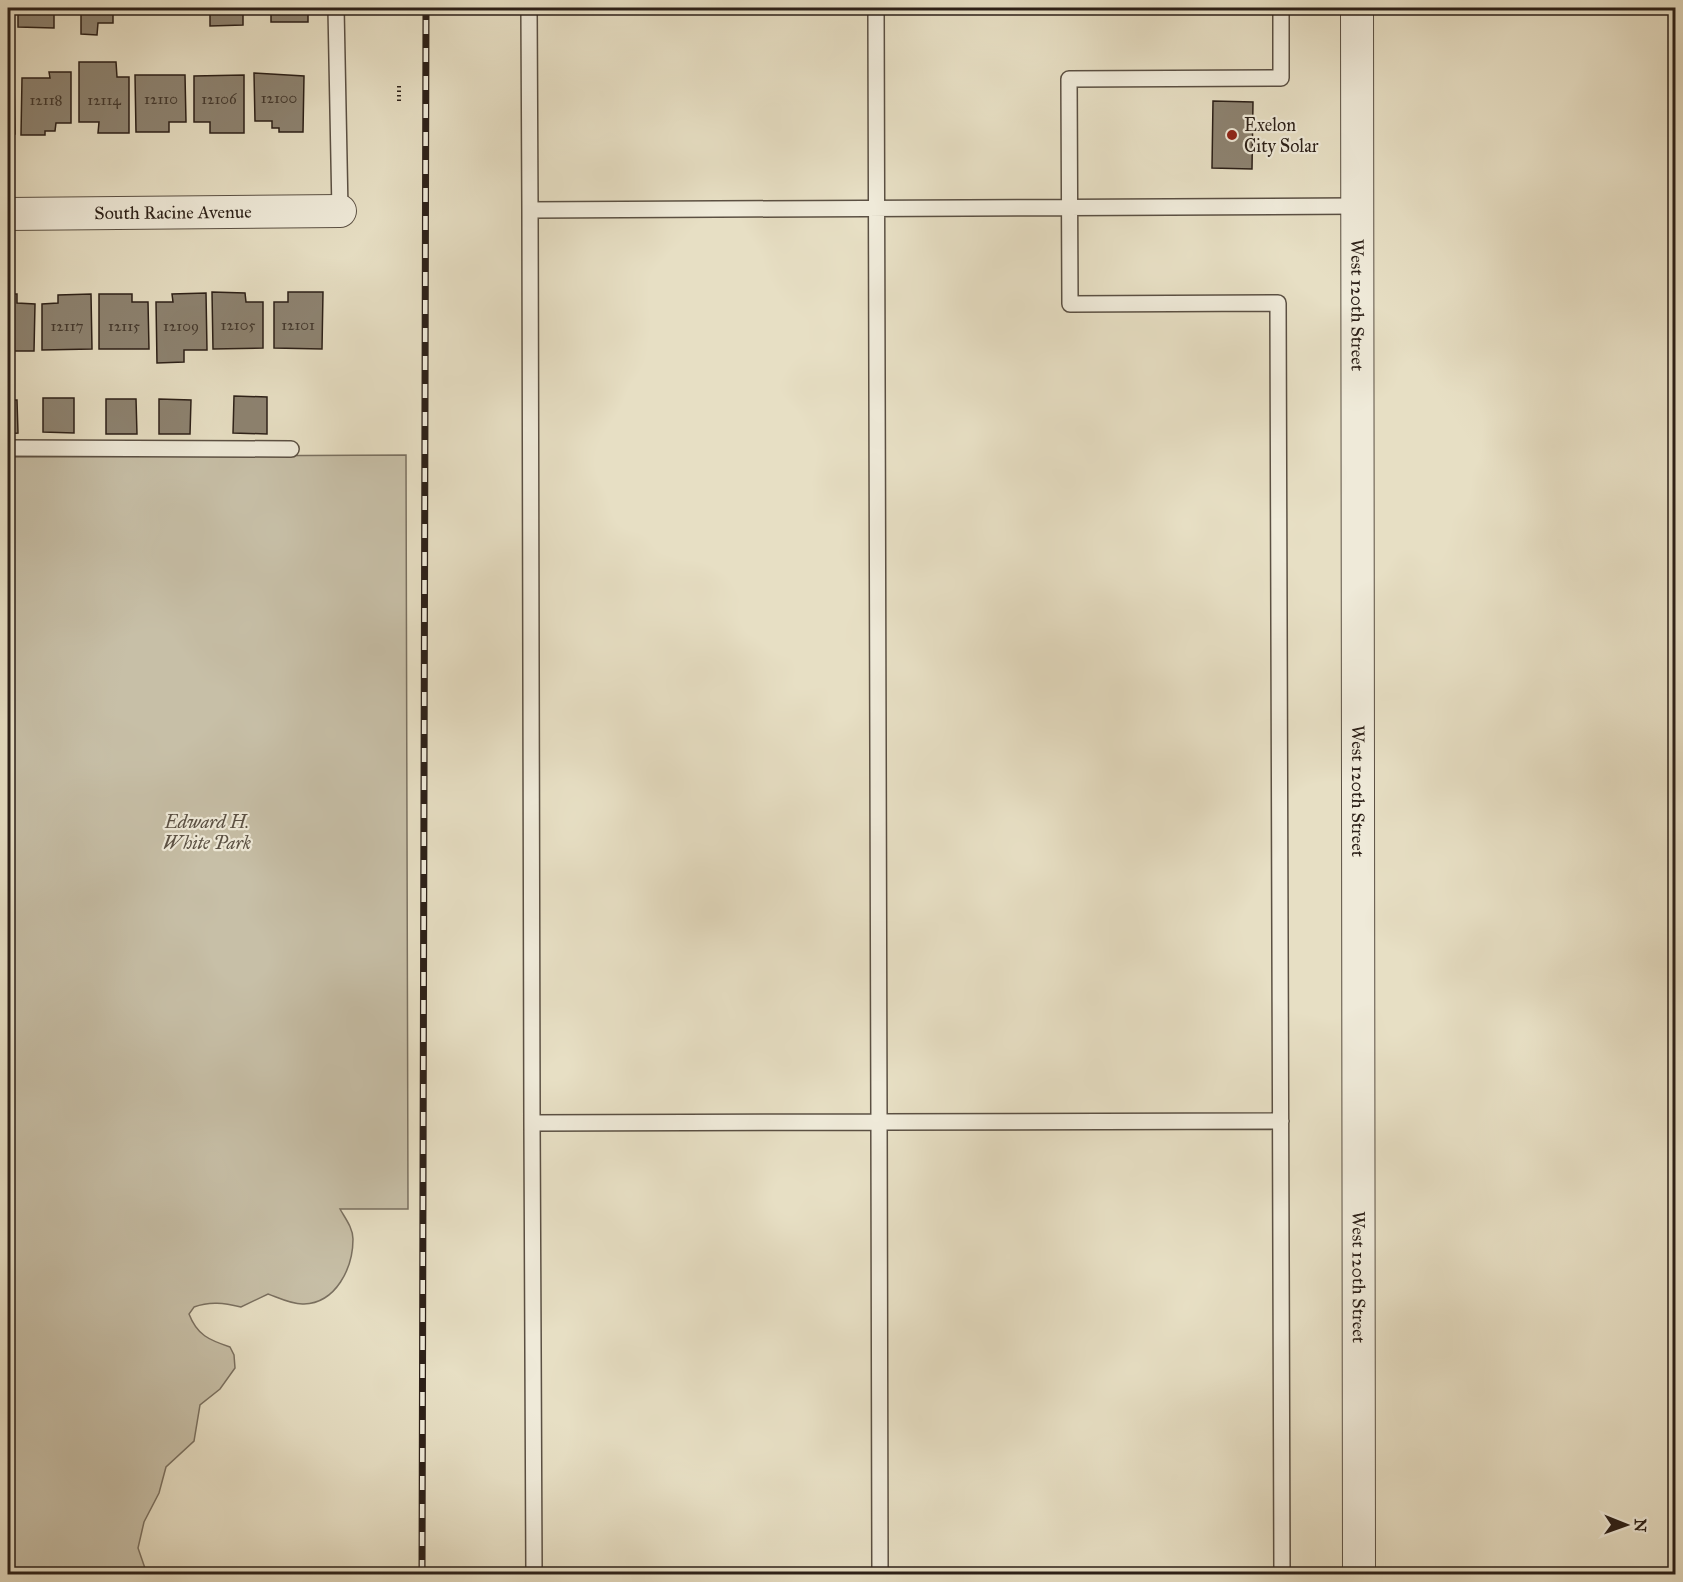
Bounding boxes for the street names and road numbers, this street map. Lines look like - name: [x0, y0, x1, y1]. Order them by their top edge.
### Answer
- street label: South Racine Avenue: [94, 201, 252, 224]
- street label: West 120th Street: [1346, 239, 1368, 372]
- street label: West 120th Street: [1347, 725, 1369, 858]
- street label: West 120th Street: [1348, 1211, 1370, 1344]

